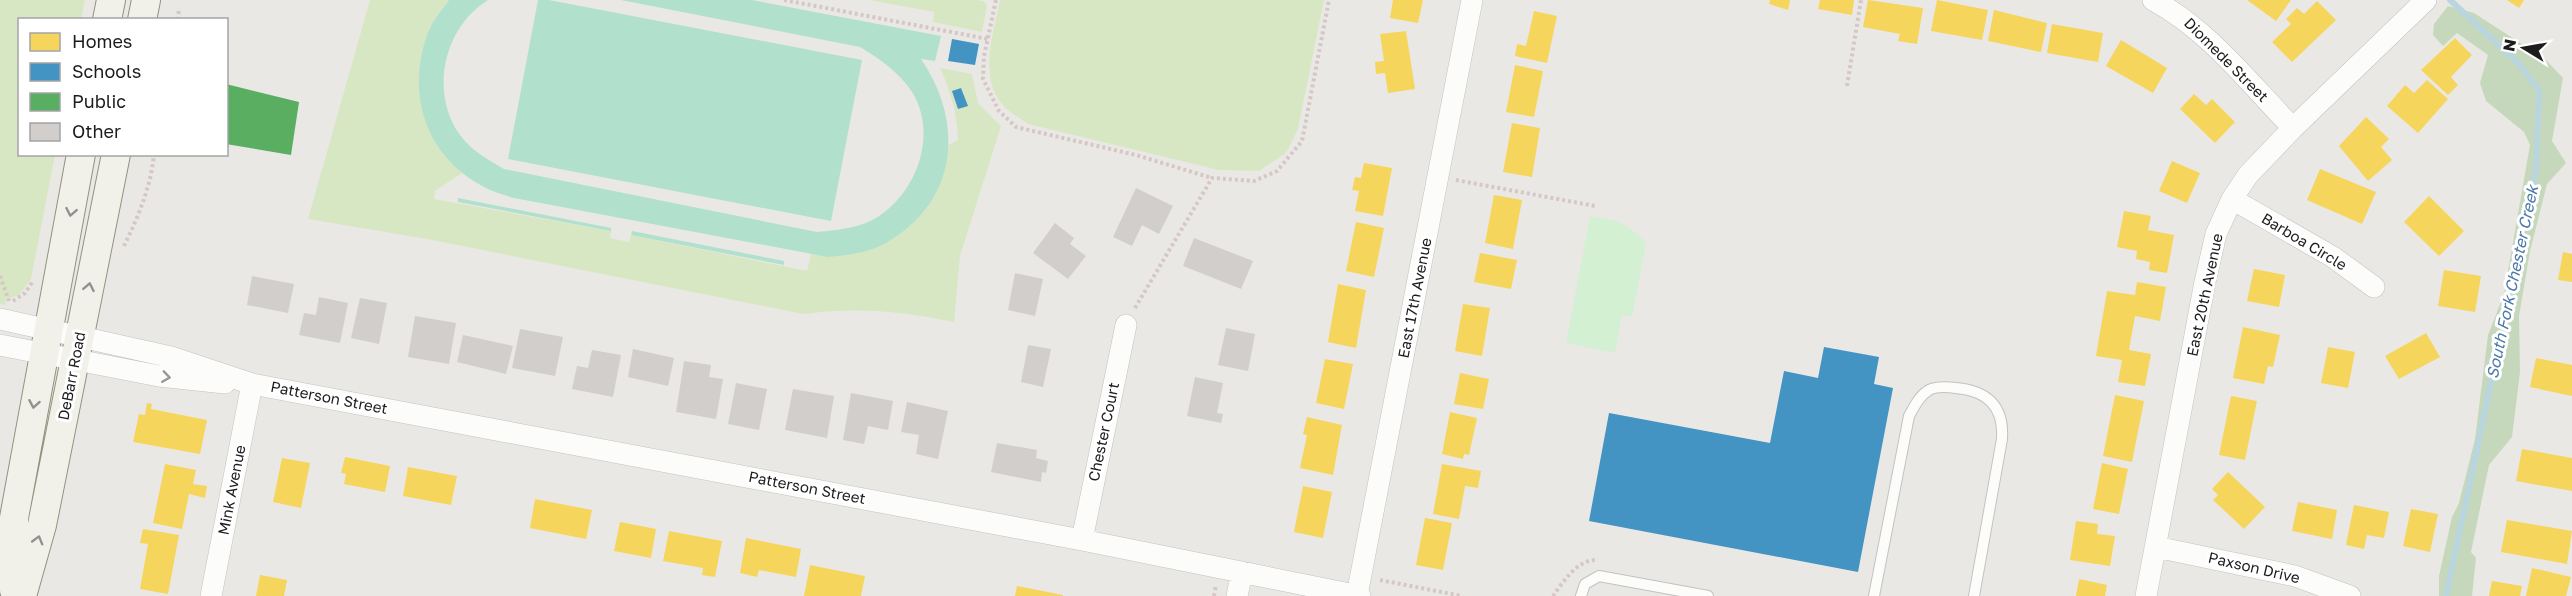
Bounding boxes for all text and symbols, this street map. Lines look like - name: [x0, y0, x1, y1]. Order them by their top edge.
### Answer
- street label: Diomede Street: [2181, 13, 2273, 105]
- legend: [18, 18, 228, 156]
- north arrow: [2494, 18, 2554, 78]
- text: Homes: [72, 30, 132, 52]
- text: N: [2498, 37, 2520, 53]
- text: Schools: [72, 60, 141, 82]
- text: Public: [72, 90, 126, 112]
- text: Other: [72, 120, 121, 142]
- water label: South Fork Chester Creek: [2482, 182, 2543, 380]
- one-way arrow: [65, 207, 77, 217]
- street label: Barboa Circle: [2259, 209, 2351, 274]
- street label: East 20th Avenue: [2182, 231, 2226, 358]
- street label: East 17th Avenue: [1394, 236, 1435, 360]
- one-way arrow: [82, 282, 95, 292]
- street label: DeBarr Road: [54, 330, 88, 422]
- one-way arrow: [162, 371, 171, 383]
- street label: Patterson Street: [269, 377, 389, 417]
- street label: Chester Court: [1084, 381, 1122, 483]
- one-way arrow: [29, 399, 41, 408]
- street label: Mink Avenue: [213, 443, 249, 536]
- street label: Patterson Street: [747, 467, 867, 507]
- one-way arrow: [31, 535, 43, 546]
- street label: Paxson Drive: [2207, 548, 2302, 586]

